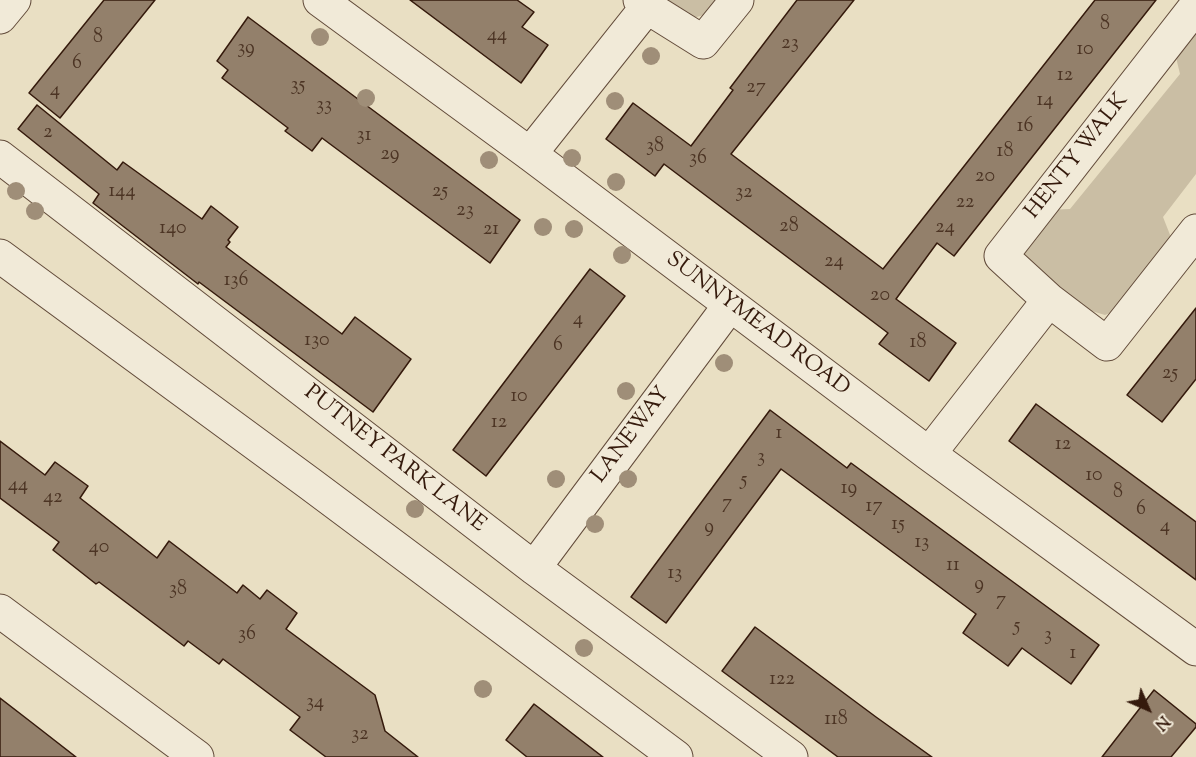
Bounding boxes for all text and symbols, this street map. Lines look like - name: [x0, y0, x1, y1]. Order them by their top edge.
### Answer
- house number: 8: [1100, 14, 1110, 38]
- house number: 44: [487, 25, 507, 49]
- house number: 8: [93, 27, 103, 51]
- house number: 23: [781, 33, 799, 57]
- house number: 39: [237, 38, 255, 62]
- house number: 10: [1076, 39, 1094, 63]
- house number: 6: [72, 53, 82, 77]
- house number: 12: [1057, 65, 1073, 89]
- house number: 35: [291, 75, 305, 99]
- house number: 27: [746, 77, 766, 101]
- house number: 4: [50, 80, 60, 104]
- street label: HENTY WALK: [1021, 89, 1135, 225]
- house number: 14: [1037, 90, 1053, 114]
- house number: 33: [316, 95, 332, 119]
- house number: 16: [1017, 116, 1033, 140]
- house number: 2: [43, 122, 53, 146]
- house number: 31: [357, 125, 371, 149]
- house number: 38: [646, 136, 664, 160]
- house number: 18: [997, 141, 1013, 165]
- house number: 29: [380, 144, 400, 168]
- house number: 36: [689, 148, 707, 172]
- house number: 20: [975, 166, 995, 190]
- house number: 144: [109, 181, 135, 205]
- house number: 25: [432, 181, 448, 205]
- house number: 32: [735, 182, 753, 206]
- house number: 22: [956, 192, 974, 216]
- house number: 23: [456, 200, 474, 224]
- house number: 28: [779, 216, 799, 240]
- house number: 24: [935, 217, 955, 241]
- house number: 140: [159, 218, 187, 242]
- house number: 21: [483, 219, 499, 243]
- street label: SUNNYMEAD ROAD: [660, 247, 854, 403]
- house number: 24: [824, 251, 844, 275]
- house number: 136: [224, 270, 248, 294]
- house number: 20: [870, 285, 890, 309]
- house number: 4: [573, 309, 583, 333]
- house number: 130: [304, 330, 330, 354]
- house number: 18: [910, 332, 926, 356]
- house number: 6: [553, 335, 563, 359]
- house number: 25: [1162, 363, 1178, 387]
- street label: PUTNEY PARK LANE: [298, 381, 490, 539]
- street label: LANEWAY: [587, 383, 677, 489]
- house number: 10: [510, 386, 528, 410]
- house number: 12: [491, 412, 507, 436]
- house number: 1: [776, 423, 782, 447]
- house number: 12: [1055, 434, 1071, 458]
- house number: 3: [757, 447, 765, 471]
- house number: 10: [1085, 465, 1103, 489]
- house number: 5: [741, 470, 747, 494]
- house number: 44: [8, 475, 28, 499]
- house number: 19: [841, 478, 857, 502]
- house number: 8: [1113, 482, 1123, 506]
- house number: 42: [43, 487, 63, 511]
- house number: 7: [722, 493, 732, 517]
- house number: 17: [866, 496, 882, 520]
- house number: 6: [1136, 499, 1146, 523]
- house number: 15: [891, 514, 905, 538]
- house number: 4: [1160, 516, 1170, 540]
- house number: 9: [704, 517, 714, 541]
- house number: 13: [915, 532, 929, 556]
- house number: 40: [89, 537, 109, 561]
- house number: 11: [946, 555, 960, 579]
- house number: 13: [668, 563, 682, 587]
- house number: 9: [974, 574, 984, 598]
- house number: 38: [169, 579, 187, 603]
- house number: 7: [996, 590, 1006, 614]
- house number: 5: [1014, 616, 1020, 640]
- house number: 36: [238, 624, 256, 648]
- house number: 3: [1044, 625, 1052, 649]
- house number: 1: [1070, 643, 1076, 667]
- house number: 122: [769, 669, 795, 693]
- north arrow: [1118, 679, 1178, 739]
- house number: 34: [306, 692, 324, 716]
- house number: 118: [824, 709, 848, 733]
- text: N: [1148, 709, 1174, 735]
- house number: 32: [351, 724, 369, 748]

